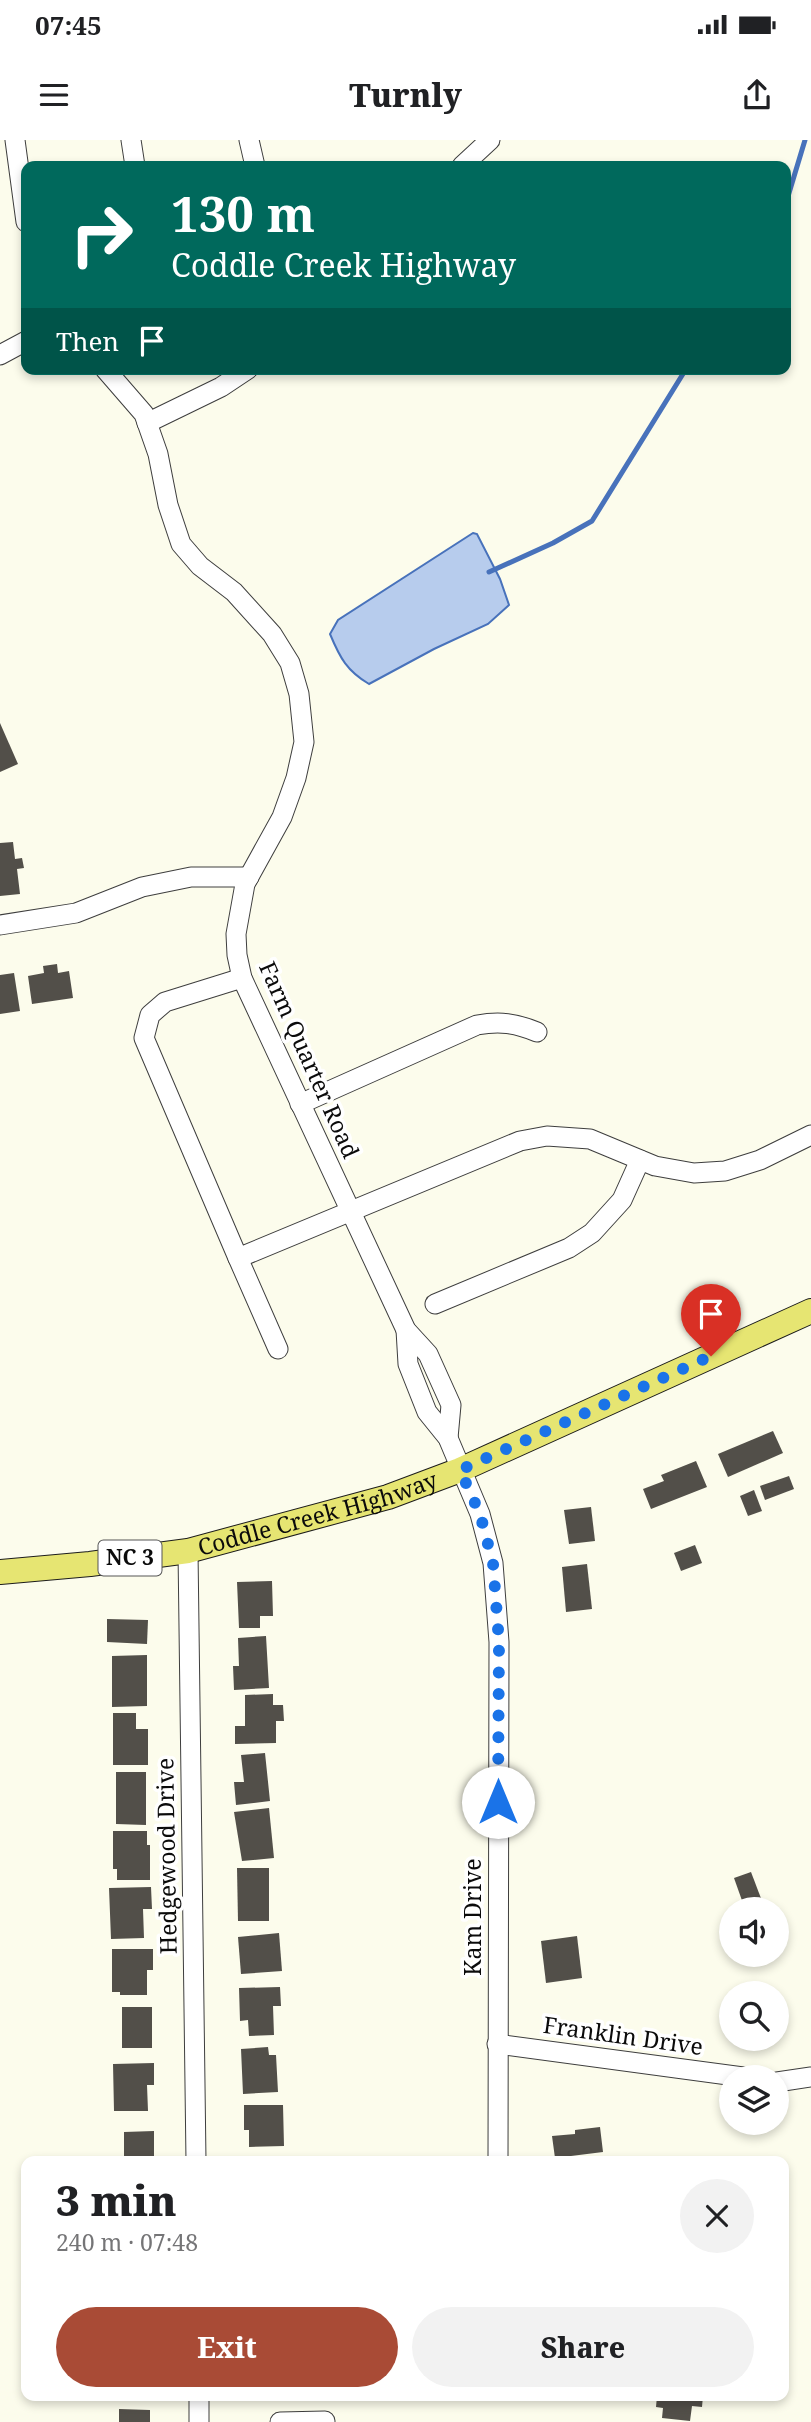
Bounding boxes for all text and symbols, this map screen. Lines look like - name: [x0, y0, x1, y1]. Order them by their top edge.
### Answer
- text: 07:45: [35, 7, 102, 43]
- text: Turnly: [349, 73, 462, 116]
- icon: menu: [35, 76, 73, 114]
- icon: share: [738, 76, 776, 114]
- text: 130 m: [171, 180, 315, 246]
- icon: right: [56, 189, 147, 280]
- text: Coddle Creek Highway: [171, 243, 516, 286]
- icon: arrive: [133, 322, 171, 360]
- text: Then: [56, 323, 119, 359]
- street label: Farm Quarter Road: [252, 956, 368, 1163]
- pin: [681, 1284, 741, 1356]
- icon: arrive: [692, 1295, 730, 1333]
- street label: Coddle Creek Highway: [194, 1463, 442, 1563]
- road number: NC 3: [99, 1540, 162, 1576]
- street label: Hedgewood Drive: [148, 1758, 184, 1954]
- position arrow: [461, 1765, 535, 1839]
- street label: Kam Drive: [456, 1858, 488, 1976]
- map controls: [719, 1897, 789, 2135]
- button: sound: [719, 1897, 789, 1967]
- button: search: [719, 1981, 789, 2051]
- street label: Franklin Drive: [541, 2008, 705, 2062]
- button: layers: [719, 2065, 789, 2135]
- text: 3 min: [56, 2171, 177, 2228]
- button: close: [680, 2179, 754, 2253]
- text: 240 m · 07:48: [56, 2226, 198, 2258]
- button: Exit: [56, 2307, 398, 2387]
- button: Share: [412, 2307, 754, 2387]

